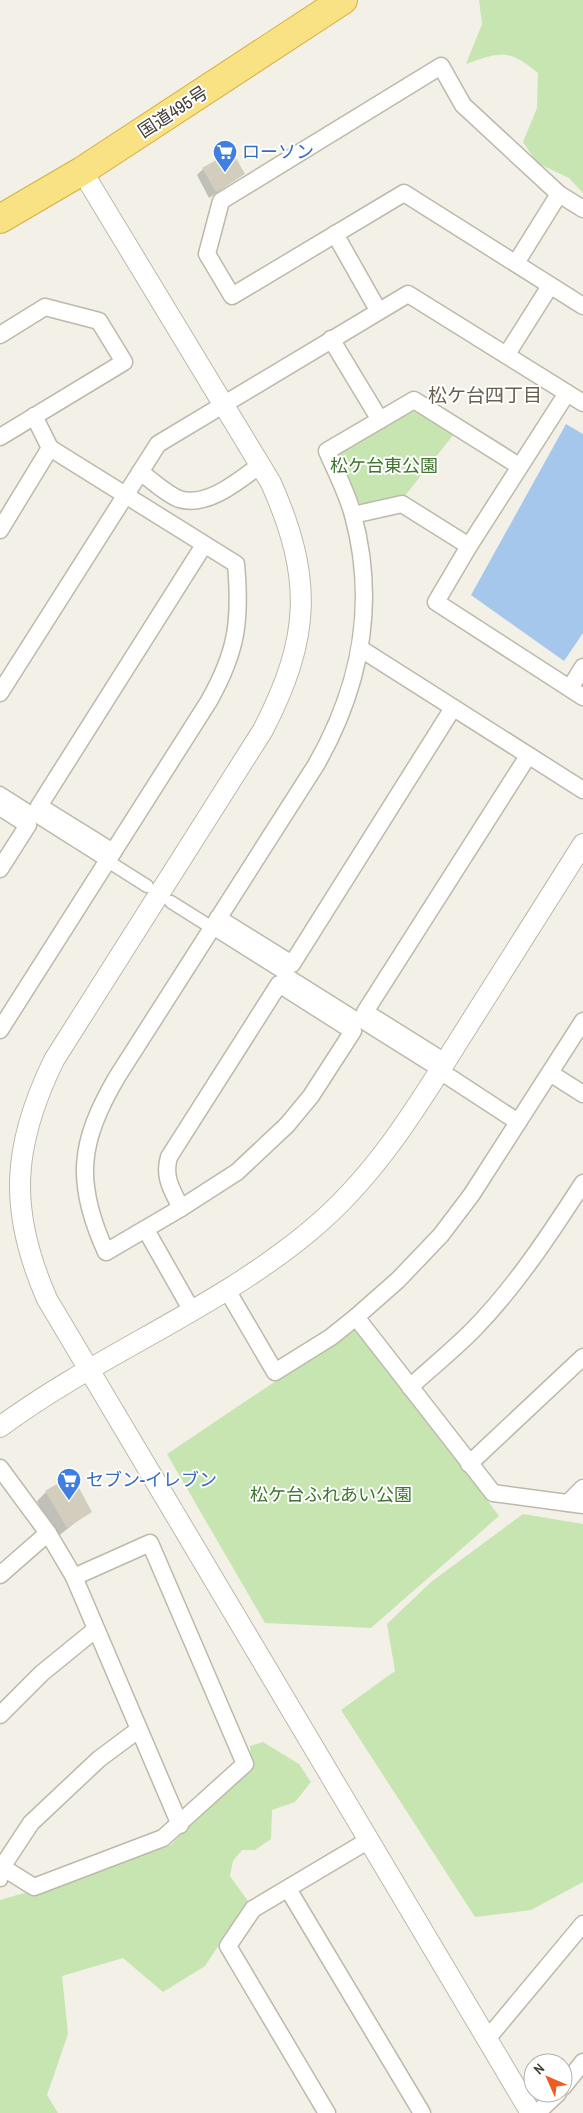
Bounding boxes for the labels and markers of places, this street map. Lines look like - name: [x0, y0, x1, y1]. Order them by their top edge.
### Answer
- supermarket icon: ローソン: [212, 139, 238, 173]
- place label: ローソン: [242, 139, 314, 164]
- supermarket icon: セブン-イレブン: [56, 1467, 82, 1501]
- place label: セブン-イレブン: [86, 1467, 217, 1492]

